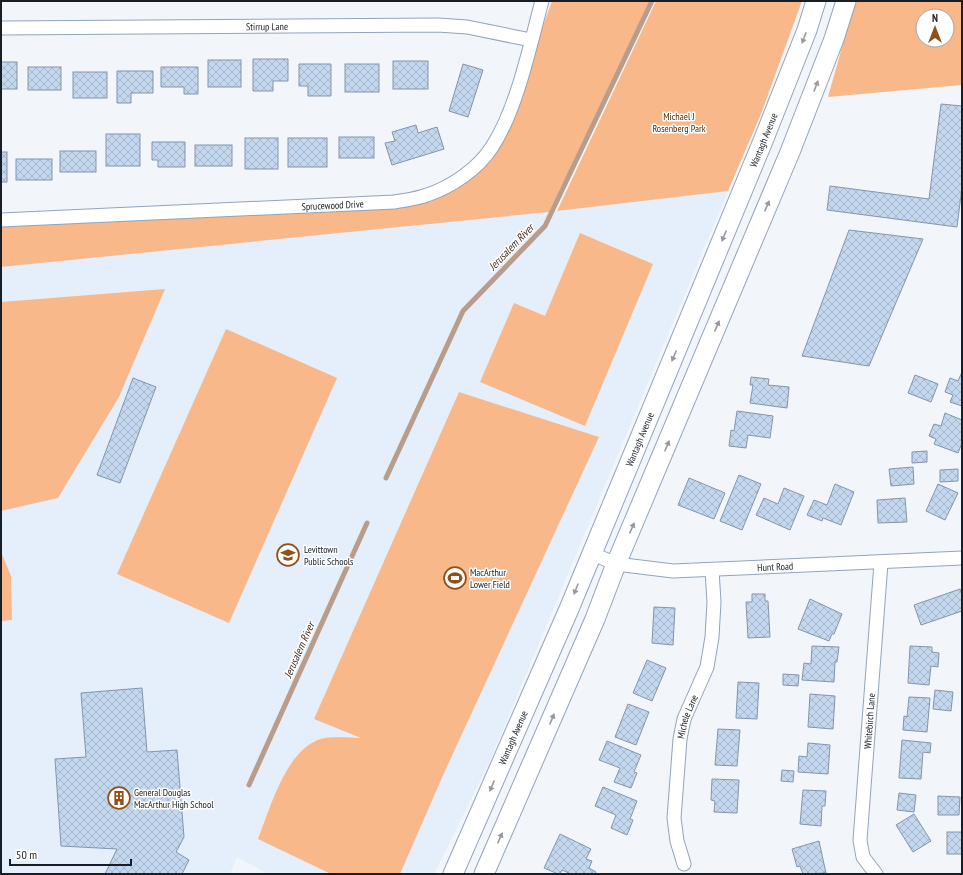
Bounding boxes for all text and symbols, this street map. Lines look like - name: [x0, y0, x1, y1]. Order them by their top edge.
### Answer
- north arrow: [915, 8, 955, 48]
- text: N: [932, 11, 938, 25]
- street label: Stirrup Lane: [246, 20, 288, 33]
- one-way arrow: [801, 33, 807, 44]
- one-way arrow: [813, 79, 819, 91]
- park label: Michael J Rosenberg Park: [652, 110, 706, 135]
- street label: Wantagh Avenue: [746, 111, 780, 169]
- street label: Sprucewood Drive: [301, 197, 364, 213]
- one-way arrow: [765, 200, 771, 212]
- water label: Jerusalem River: [485, 219, 538, 274]
- one-way arrow: [720, 231, 726, 243]
- one-way arrow: [714, 320, 720, 332]
- one-way arrow: [670, 351, 676, 363]
- street label: Wantagh Avenue: [622, 410, 656, 468]
- one-way arrow: [664, 440, 670, 451]
- one-way arrow: [629, 522, 635, 534]
- school or university icon: Levittown Public Schools: [275, 542, 301, 568]
- place label: Levittown Public Schools: [304, 543, 354, 568]
- street label: Hunt Road: [757, 559, 793, 574]
- sports icon: MacArthur Lower Field: [442, 565, 468, 591]
- place label: MacArthur Lower Field: [470, 566, 510, 591]
- one-way arrow: [573, 584, 579, 596]
- water label: Jerusalem River: [280, 618, 318, 681]
- street label: Michele Lane: [674, 693, 700, 740]
- street label: Whitebirch Lane: [860, 693, 878, 749]
- street label: Wantagh Avenue: [495, 709, 530, 766]
- one-way arrow: [549, 714, 555, 725]
- one-way arrow: [489, 781, 495, 793]
- building icon: General Douglas MacArthur High School: [106, 785, 132, 811]
- place label: General Douglas MacArthur High School: [134, 786, 214, 811]
- one-way arrow: [497, 833, 503, 844]
- scale bar: [10, 841, 131, 867]
- text: 50 m: [16, 847, 37, 862]

